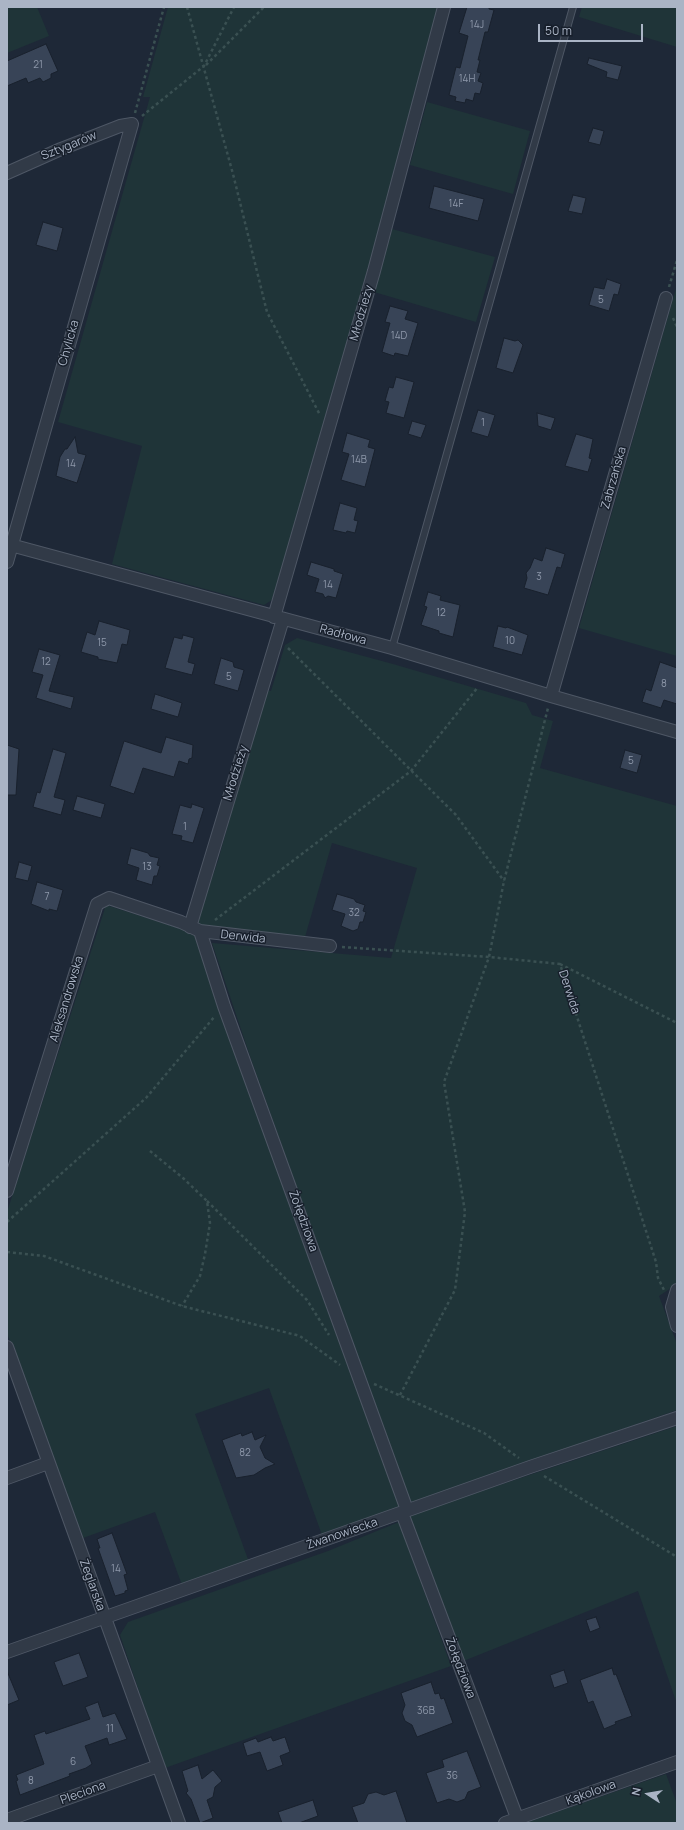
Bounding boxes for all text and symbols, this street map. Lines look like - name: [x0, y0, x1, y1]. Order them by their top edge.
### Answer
- scale bar: [540, 16, 645, 42]
- house number: 14J: [470, 19, 484, 31]
- text: 50 m: [545, 22, 572, 39]
- house number: 21: [33, 59, 43, 71]
- house number: 14H: [459, 73, 475, 85]
- street label: Sztygarów: [39, 128, 99, 164]
- house number: 14F: [449, 198, 463, 210]
- street label: Młodzieży: [347, 284, 377, 342]
- house number: 5: [598, 294, 604, 306]
- street label: Chylicka: [56, 318, 82, 368]
- house number: 14D: [391, 330, 407, 342]
- house number: 1: [481, 417, 485, 429]
- street label: Zabrzańska: [598, 445, 630, 511]
- house number: 14B: [351, 454, 367, 466]
- house number: 14: [66, 458, 76, 470]
- house number: 3: [536, 571, 542, 583]
- house number: 14: [323, 579, 333, 591]
- house number: 12: [436, 607, 446, 619]
- street label: Radłowa: [318, 622, 368, 648]
- house number: 10: [505, 635, 515, 647]
- house number: 15: [97, 637, 107, 649]
- house number: 12: [41, 656, 51, 668]
- house number: 5: [226, 671, 232, 683]
- house number: 8: [661, 678, 667, 690]
- street label: Młodzieży: [221, 744, 251, 802]
- house number: 5: [628, 755, 634, 767]
- house number: 1: [183, 821, 187, 833]
- house number: 13: [142, 861, 152, 873]
- house number: 7: [44, 891, 50, 903]
- house number: 32: [348, 907, 360, 919]
- street label: Derwida: [220, 927, 266, 947]
- street label: Aleksandrowska: [47, 954, 87, 1044]
- street label: Derwida: [555, 968, 583, 1016]
- street label: Żołędziowa: [285, 1188, 321, 1254]
- house number: 82: [239, 1447, 251, 1459]
- street label: Żwanowiecka: [304, 1515, 380, 1553]
- street label: Żeglarska: [76, 1557, 108, 1613]
- house number: 14: [111, 1563, 121, 1575]
- street label: Żołędziowa: [442, 1635, 478, 1701]
- house number: 36B: [417, 1705, 435, 1717]
- house number: 11: [106, 1723, 114, 1735]
- house number: 6: [70, 1756, 76, 1768]
- house number: 36: [446, 1770, 458, 1782]
- north arrow: [628, 1774, 668, 1814]
- house number: 8: [28, 1775, 34, 1787]
- street label: Kąkolowa: [564, 1777, 618, 1809]
- street label: Pleciona: [58, 1778, 108, 1808]
- text: N: [628, 1786, 644, 1797]

